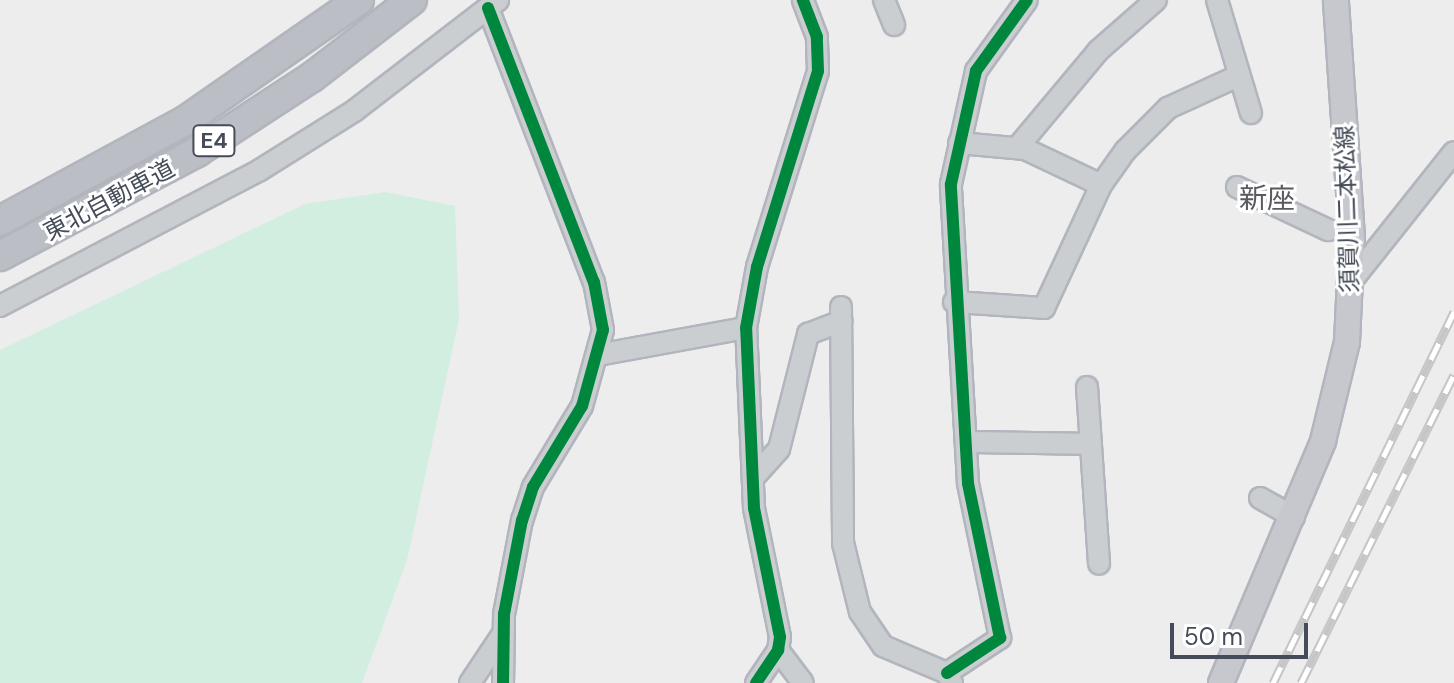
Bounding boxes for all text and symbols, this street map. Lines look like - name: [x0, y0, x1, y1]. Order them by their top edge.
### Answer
- road number: E4: [192, 123, 236, 159]
- street label: 須賀川二本松線: [1330, 125, 1364, 293]
- street label: 東北自動車道: [39, 153, 179, 247]
- district label: 新座: [1239, 182, 1295, 216]
- scale bar: [1174, 607, 1312, 657]
- text: 50 m: [1184, 621, 1243, 652]

